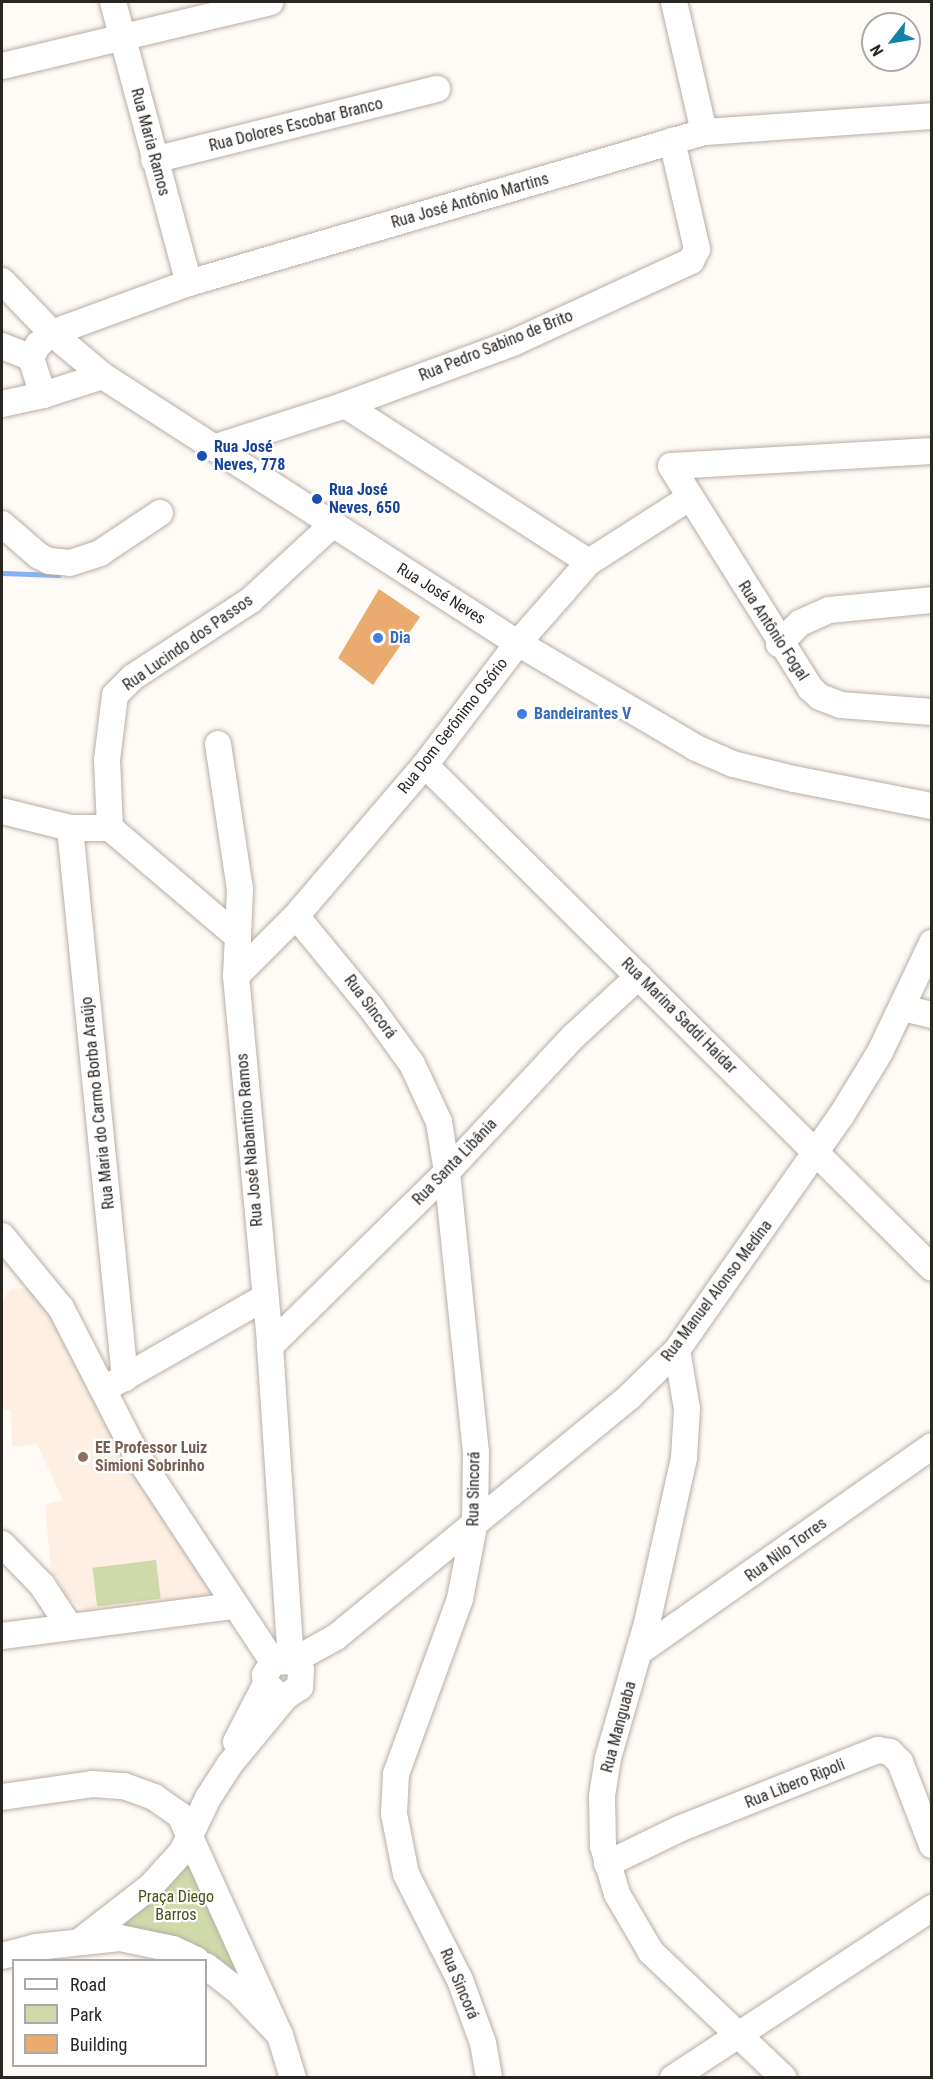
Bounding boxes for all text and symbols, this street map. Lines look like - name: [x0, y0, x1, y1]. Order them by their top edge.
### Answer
- north arrow: [861, 12, 921, 72]
- text: N: [866, 41, 888, 60]
- street label: Rua Maria Ramos: [126, 86, 174, 198]
- street label: Rua Dolores Escobar Branco: [207, 94, 385, 156]
- street label: Rua José Antônio Martins: [389, 169, 551, 233]
- street label: Rua Pedro Sabino de Brito: [416, 306, 576, 386]
- place label: Rua José Neves, 778: [214, 437, 285, 475]
- marker: Rua José Neves, 778: [195, 449, 209, 463]
- place label: Rua José Neves, 650: [329, 480, 400, 518]
- marker: Rua José Neves, 650: [310, 492, 324, 506]
- street label: Rua José Neves: [393, 559, 489, 629]
- street label: Rua Antônio Fogal: [734, 578, 812, 684]
- street label: Rua Lucindo dos Passos: [119, 591, 257, 695]
- place label: Dia: [390, 628, 411, 648]
- marker: Dia: [371, 631, 385, 645]
- street label: Rua Dom Gerônimo Osório: [394, 654, 512, 798]
- place label: Bandeirantes V: [534, 704, 631, 724]
- marker: Bandeirantes V: [515, 707, 529, 721]
- street label: Rua Marina Saddi Haidar: [617, 954, 741, 1078]
- street label: Rua Sincorá: [340, 971, 400, 1043]
- street label: Rua Maria do Carmo Borba Araújo: [77, 996, 119, 1210]
- street label: Rua José Nabantino Ramos: [233, 1052, 267, 1228]
- street label: Rua Santa Libânia: [409, 1115, 501, 1209]
- street label: Rua Manuel Alonso Medina: [658, 1217, 776, 1365]
- place label: EE Professor Luiz Simioni Sobrinho: [95, 1438, 207, 1476]
- marker: EE Professor Luiz Simioni Sobrinho: [76, 1450, 90, 1464]
- street label: Rua Sincorá: [464, 1451, 484, 1527]
- street label: Rua Nilo Torres: [741, 1514, 831, 1586]
- street label: Rua Manguaba: [598, 1679, 640, 1775]
- street label: Rua Libero Ripoli: [742, 1755, 848, 1813]
- park label: Praça Diego Barros: [138, 1887, 214, 1925]
- street label: Rua Sincorá: [436, 1946, 482, 2022]
- legend: [12, 1959, 207, 2067]
- text: Road: [70, 1974, 106, 1995]
- text: Park: [70, 2004, 102, 2025]
- text: Building: [70, 2034, 127, 2055]

